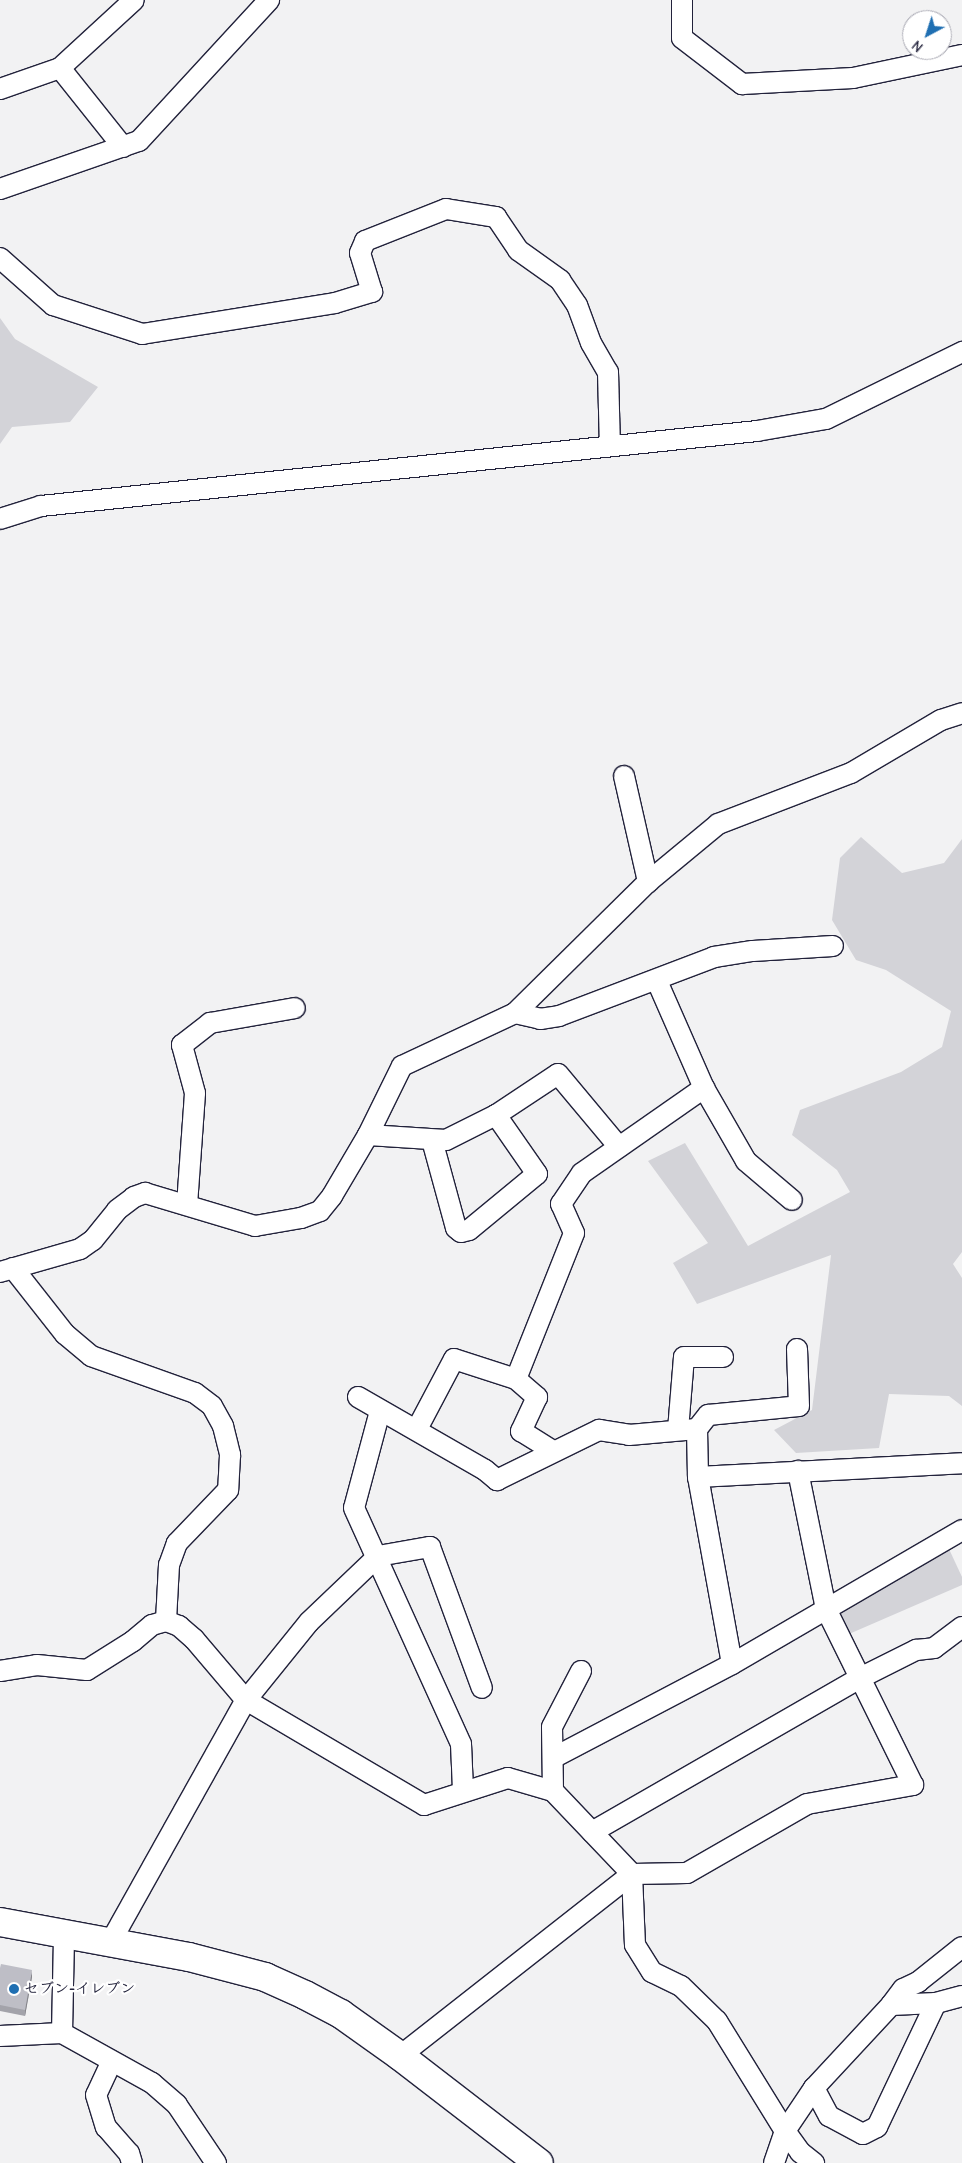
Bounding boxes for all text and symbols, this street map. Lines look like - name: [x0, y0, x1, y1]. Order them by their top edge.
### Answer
- north arrow: [902, 10, 952, 60]
- text: N: [909, 37, 927, 56]
- place label: セブン-イレブン: [24, 1980, 135, 1998]
- marker: セブン-イレブン: [8, 1983, 20, 1995]

